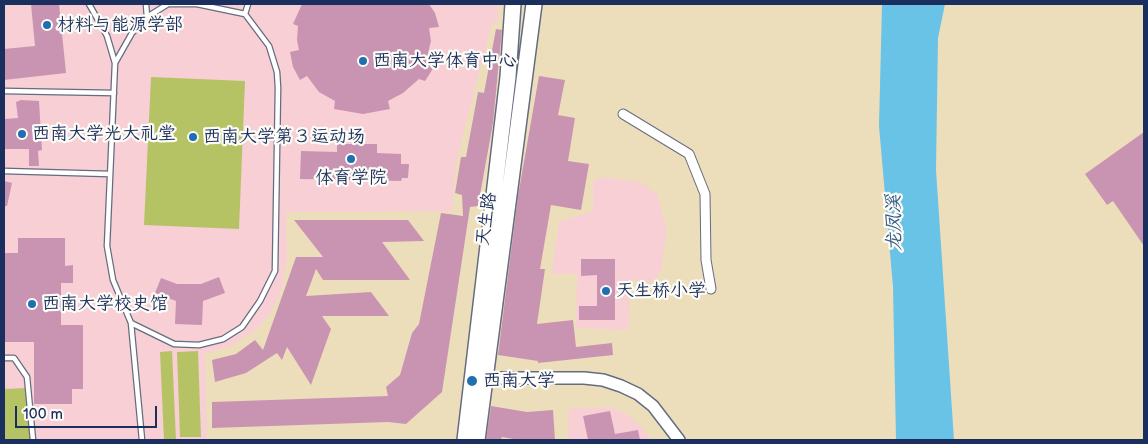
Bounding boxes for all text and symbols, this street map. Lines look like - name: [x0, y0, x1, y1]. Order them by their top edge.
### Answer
- place label: 材料与能源学部: [57, 14, 183, 36]
- marker: 材料与能源学部: [41, 19, 53, 31]
- place label: 西南大学体育中心: [373, 50, 517, 72]
- marker: 西南大学体育中心: [357, 55, 369, 67]
- place label: 西南大学光大礼堂: [32, 123, 176, 145]
- place label: 西南大学第３运动场: [203, 126, 365, 148]
- marker: 西南大学光大礼堂: [16, 128, 28, 140]
- marker: 西南大学第３运动场: [187, 131, 199, 143]
- marker: 体育学院: [345, 153, 357, 165]
- place label: 体育学院: [315, 167, 387, 189]
- street label: 天生路: [473, 191, 501, 247]
- water label: 龙凤溪: [883, 194, 907, 252]
- place label: 天生桥小学: [616, 280, 706, 302]
- marker: 天生桥小学: [600, 285, 612, 297]
- place label: 西南大学校史馆: [42, 293, 168, 315]
- marker: 西南大学校史馆: [26, 298, 38, 310]
- place label: 西南大学: [483, 370, 555, 392]
- marker: 西南大学: [465, 374, 479, 388]
- scale bar: [18, 396, 160, 428]
- text: 100 m: [23, 405, 63, 424]

